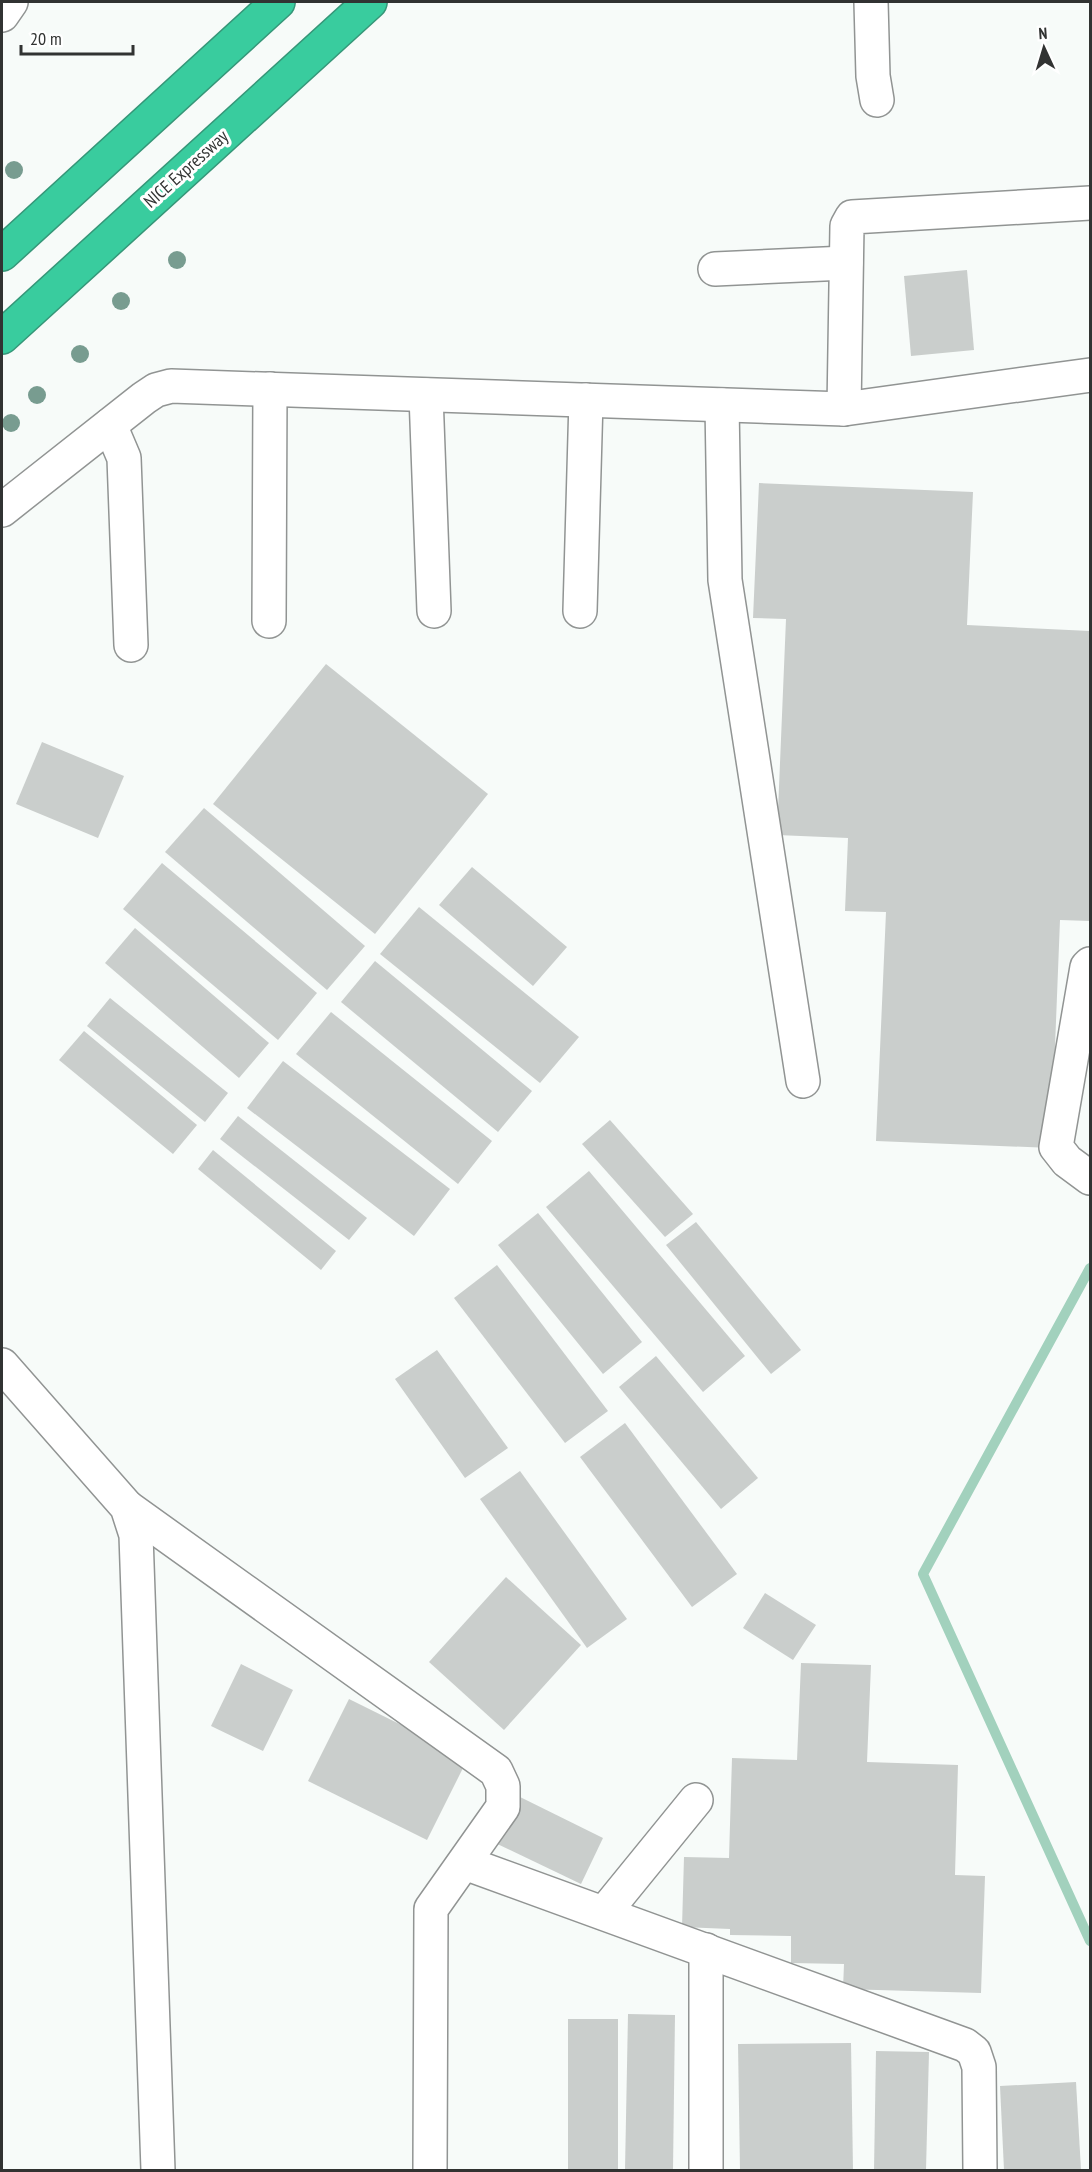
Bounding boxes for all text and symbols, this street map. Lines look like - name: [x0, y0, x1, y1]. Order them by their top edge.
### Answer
- scale bar: [21, 18, 134, 56]
- north arrow: [1014, 18, 1074, 78]
- text: N: [1038, 23, 1048, 43]
- text: 20 m: [30, 27, 62, 50]
- street label: NICE Expressway: [139, 125, 233, 213]

